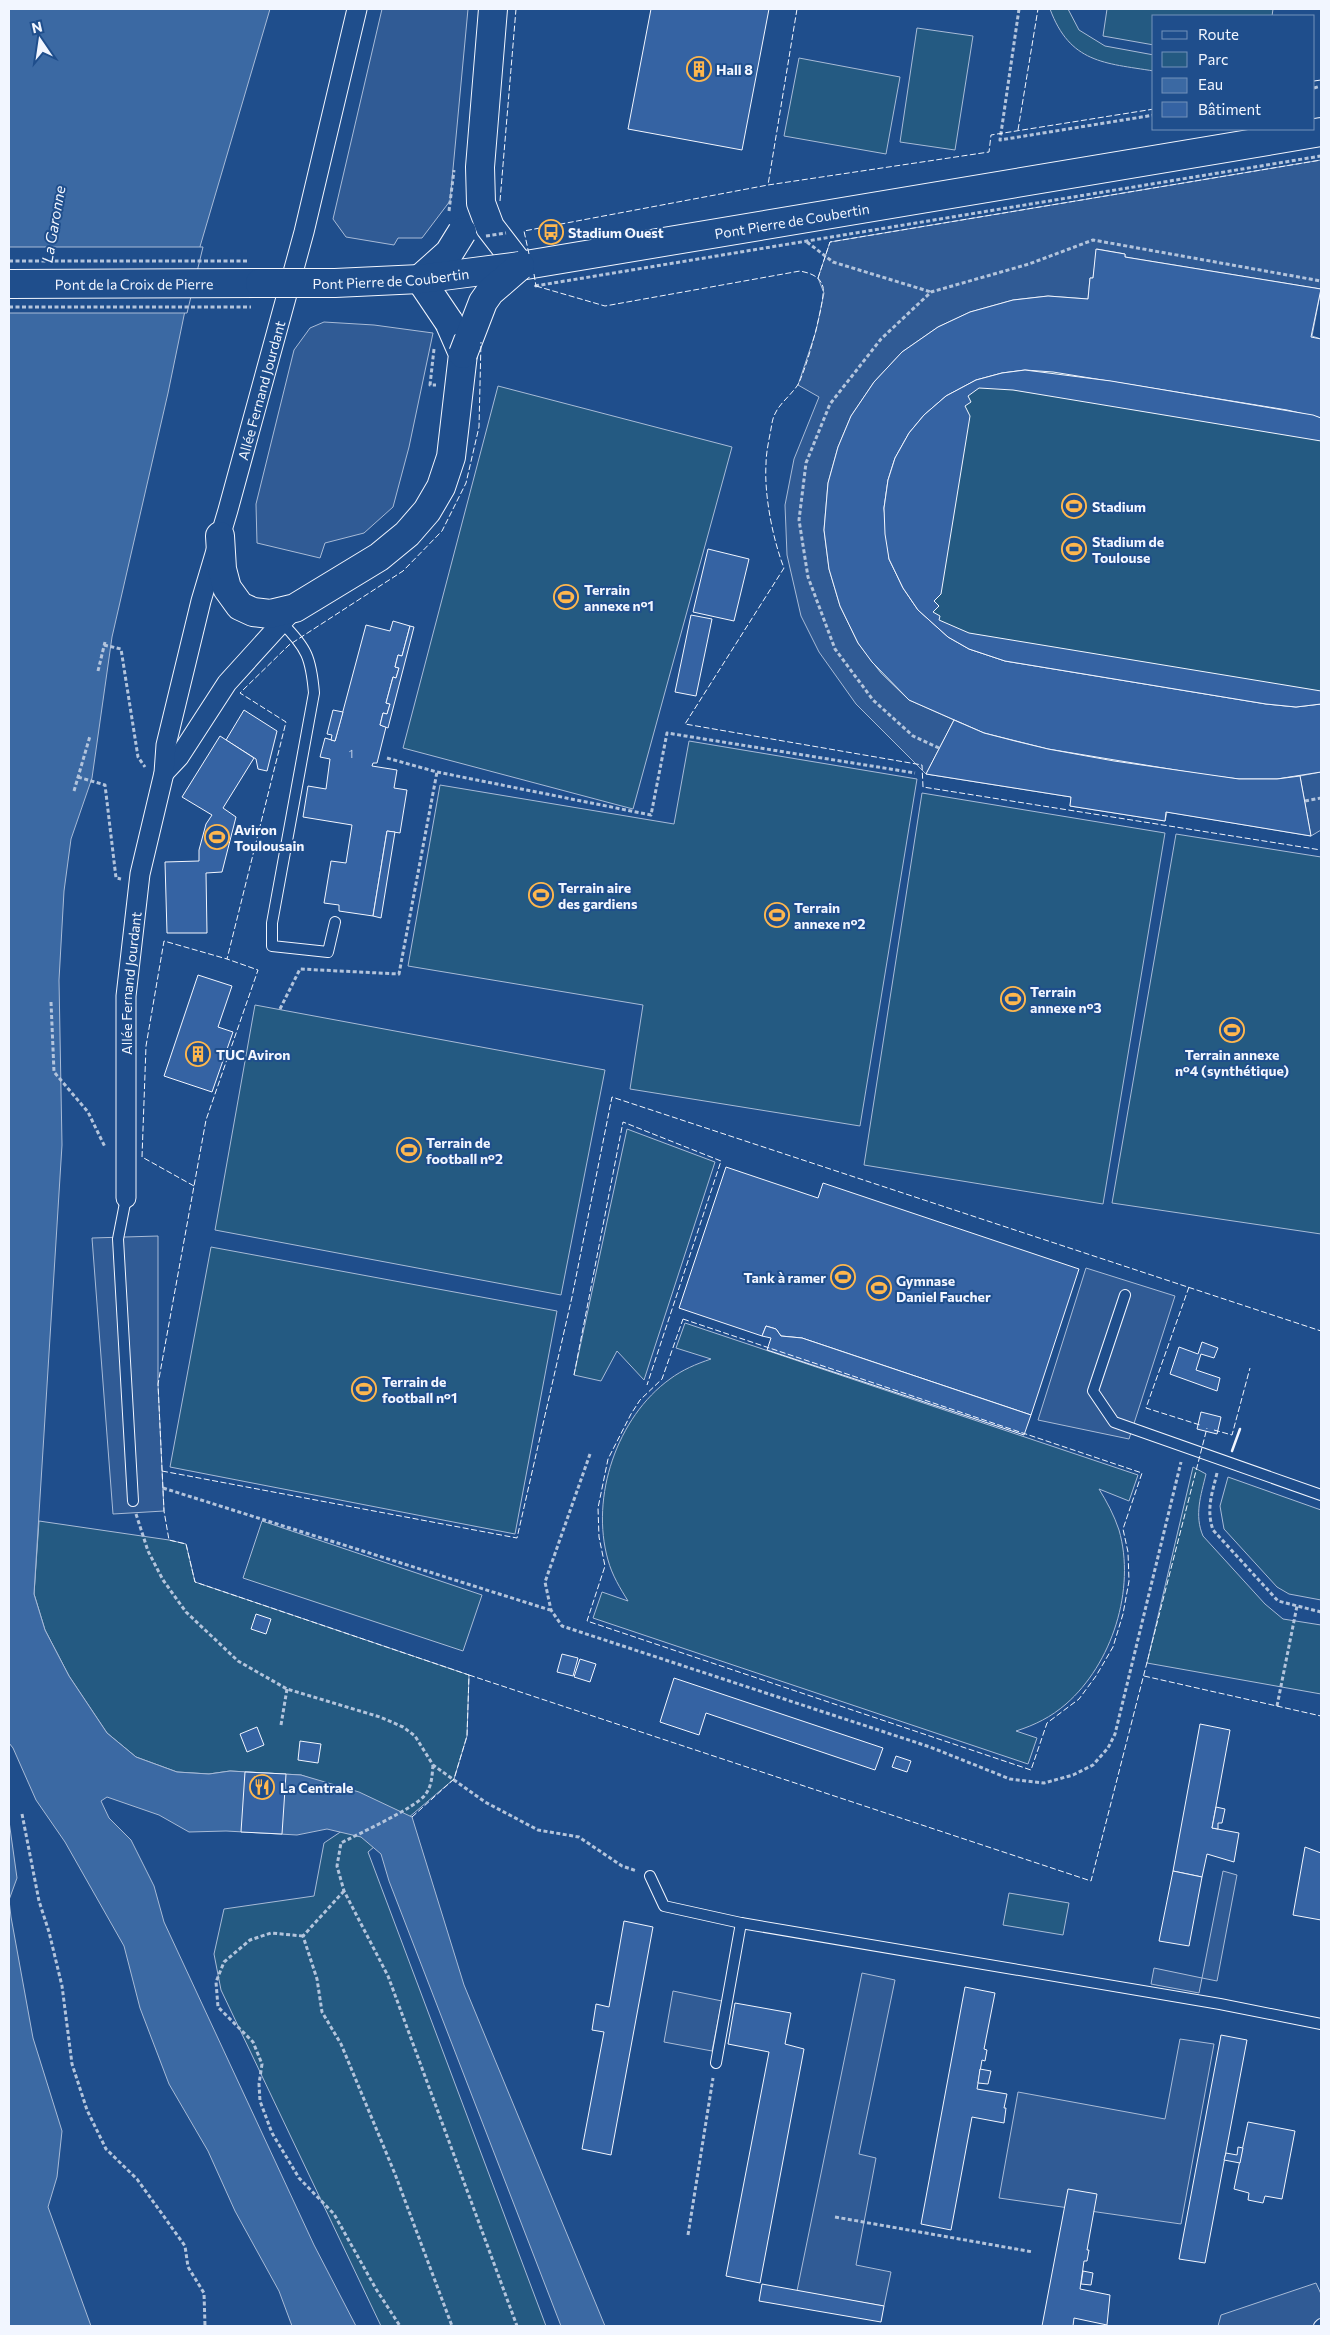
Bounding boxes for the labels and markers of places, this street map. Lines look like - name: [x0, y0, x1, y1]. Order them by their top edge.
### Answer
- building icon: Hall 8: [686, 56, 712, 82]
- place label: Hall 8: [716, 61, 753, 78]
- bus stop icon: Stadium Ouest: [538, 219, 564, 245]
- place label: Stadium Ouest: [568, 224, 664, 241]
- sports icon: Stadium: [1061, 493, 1087, 519]
- place label: Stadium: [1092, 498, 1146, 515]
- place label: Stadium de Toulouse: [1092, 533, 1164, 566]
- sports icon: Stadium de Toulouse: [1061, 536, 1087, 562]
- place label: Terrain annexe n°1: [584, 581, 654, 614]
- sports icon: Terrain annexe n°1: [553, 584, 579, 610]
- place label: Aviron Toulousain: [234, 821, 304, 854]
- sports icon: Aviron Toulousain: [204, 824, 230, 850]
- place label: Terrain aire des gardiens: [558, 879, 638, 912]
- sports icon: Terrain aire des gardiens: [528, 882, 554, 908]
- place label: Terrain annexe n°2: [794, 899, 866, 932]
- sports icon: Terrain annexe n°2: [764, 902, 790, 928]
- place label: Terrain annexe n°3: [1030, 983, 1102, 1016]
- sports icon: Terrain annexe n°3: [1000, 986, 1026, 1012]
- sports icon: Terrain annexe n°4 (synthétique): [1219, 1017, 1245, 1043]
- building icon: TUC Aviron: [185, 1041, 211, 1067]
- place label: TUC Aviron: [216, 1046, 290, 1063]
- place label: Terrain annexe n°4 (synthétique): [1175, 1046, 1289, 1079]
- place label: Terrain de football n°2: [426, 1134, 503, 1167]
- sports icon: Terrain de football n°2: [396, 1137, 422, 1163]
- sports icon: Tank à ramer: [830, 1264, 856, 1290]
- place label: Tank à ramer: [743, 1269, 826, 1286]
- place label: Gymnase Daniel Faucher: [896, 1272, 991, 1305]
- sports icon: Gymnase Daniel Faucher: [866, 1275, 892, 1301]
- place label: Terrain de football n°1: [382, 1373, 457, 1406]
- sports icon: Terrain de football n°1: [351, 1376, 377, 1402]
- restaurant icon: La Centrale: [249, 1774, 275, 1800]
- place label: La Centrale: [280, 1779, 353, 1796]

